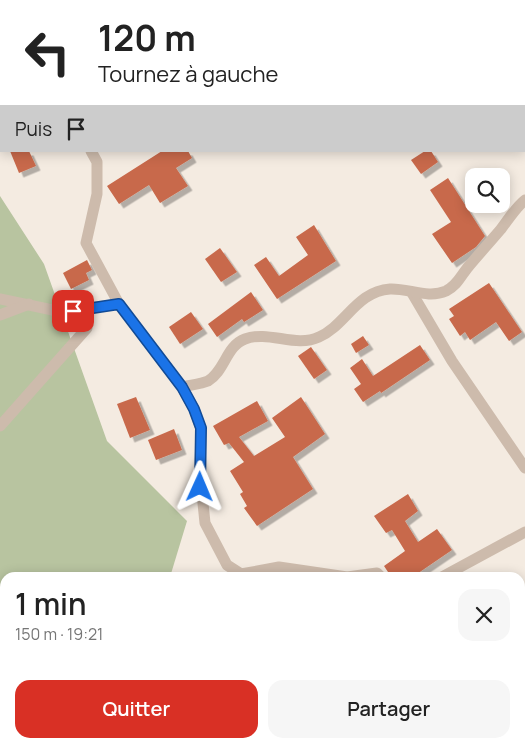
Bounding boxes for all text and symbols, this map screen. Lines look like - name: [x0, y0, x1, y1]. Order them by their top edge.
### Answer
- text: 120 m: [98, 14, 196, 62]
- icon: left: [15, 20, 80, 85]
- text: Tournez à gauche: [98, 59, 278, 89]
- icon: arrive: [62, 115, 90, 143]
- text: Puis: [15, 116, 52, 142]
- map controls: [465, 168, 510, 213]
- button: search: [465, 168, 510, 213]
- pin: [52, 290, 94, 332]
- icon: arrive: [59, 297, 87, 325]
- position arrow: [173, 460, 225, 512]
- text: 1 min: [15, 583, 87, 624]
- button: close: [458, 589, 510, 641]
- text: 150 m · 19:21: [15, 623, 103, 645]
- button: Quitter: [15, 680, 258, 738]
- button: Partager: [268, 680, 510, 738]

